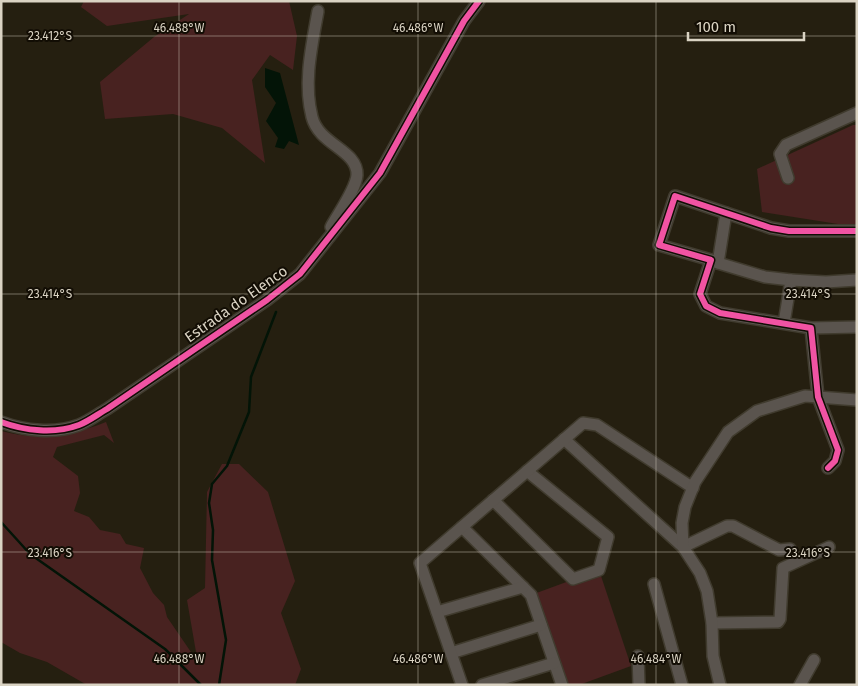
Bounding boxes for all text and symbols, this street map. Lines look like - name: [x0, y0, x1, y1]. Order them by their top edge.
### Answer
- scale bar: [688, 10, 804, 42]
- text: 100 m: [696, 18, 736, 36]
- text: 46.488°W: [153, 21, 205, 35]
- text: 46.486°W: [393, 21, 443, 35]
- text: 23.412°S: [28, 29, 72, 43]
- street label: Estrada do Elenco: [181, 262, 291, 346]
- text: 23.414°S: [28, 287, 73, 301]
- text: 23.414°S: [786, 287, 831, 301]
- text: 23.416°S: [28, 546, 73, 560]
- text: 23.416°S: [786, 546, 831, 560]
- text: 46.488°W: [153, 652, 205, 666]
- text: 46.486°W: [393, 652, 443, 666]
- text: 46.484°W: [631, 652, 681, 666]

